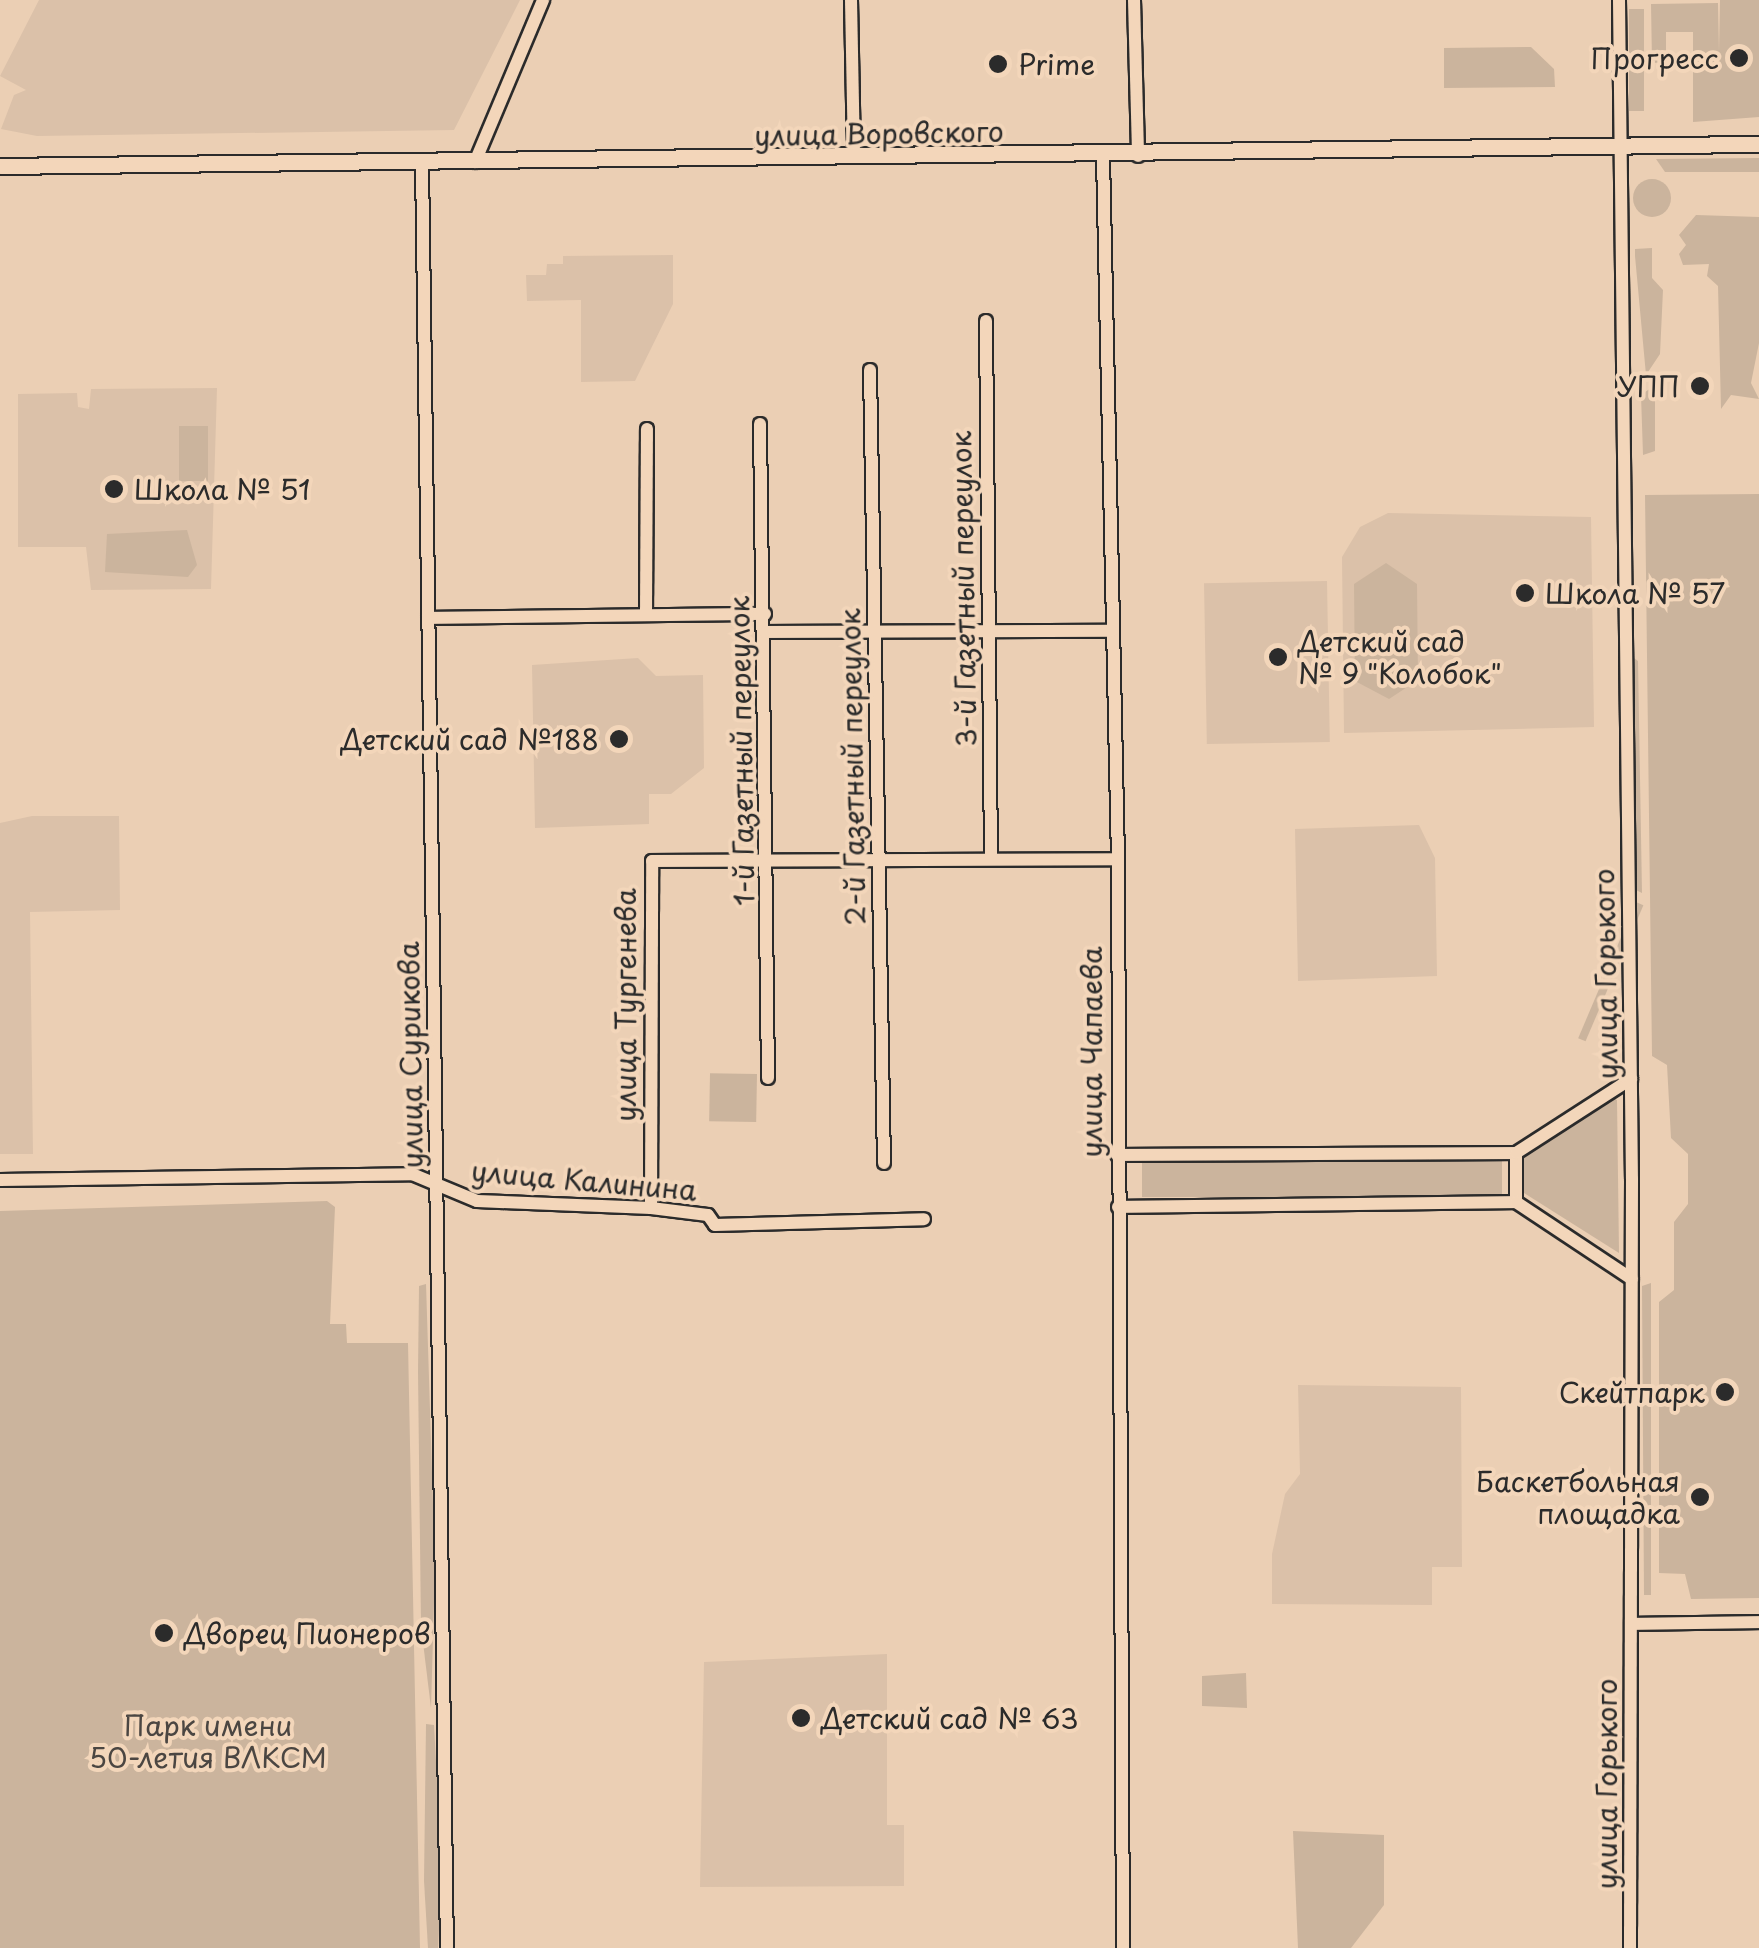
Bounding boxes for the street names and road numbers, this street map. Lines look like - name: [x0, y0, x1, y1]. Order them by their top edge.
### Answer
- street label: улица Воровского: [753, 114, 1005, 152]
- street label: 3-й Газетный переулок: [943, 430, 983, 748]
- street label: 1-й Газетный переулок: [721, 595, 761, 907]
- street label: 2-й Газетный переулок: [832, 608, 872, 926]
- street label: улица Горького: [1586, 868, 1624, 1080]
- street label: улица Тургенева: [608, 887, 642, 1123]
- street label: улица Сурикова: [391, 941, 429, 1169]
- street label: улица Чапаева: [1074, 946, 1108, 1158]
- street label: улица Калинина: [470, 1153, 698, 1207]
- street label: улица Горького: [1589, 1678, 1623, 1890]

